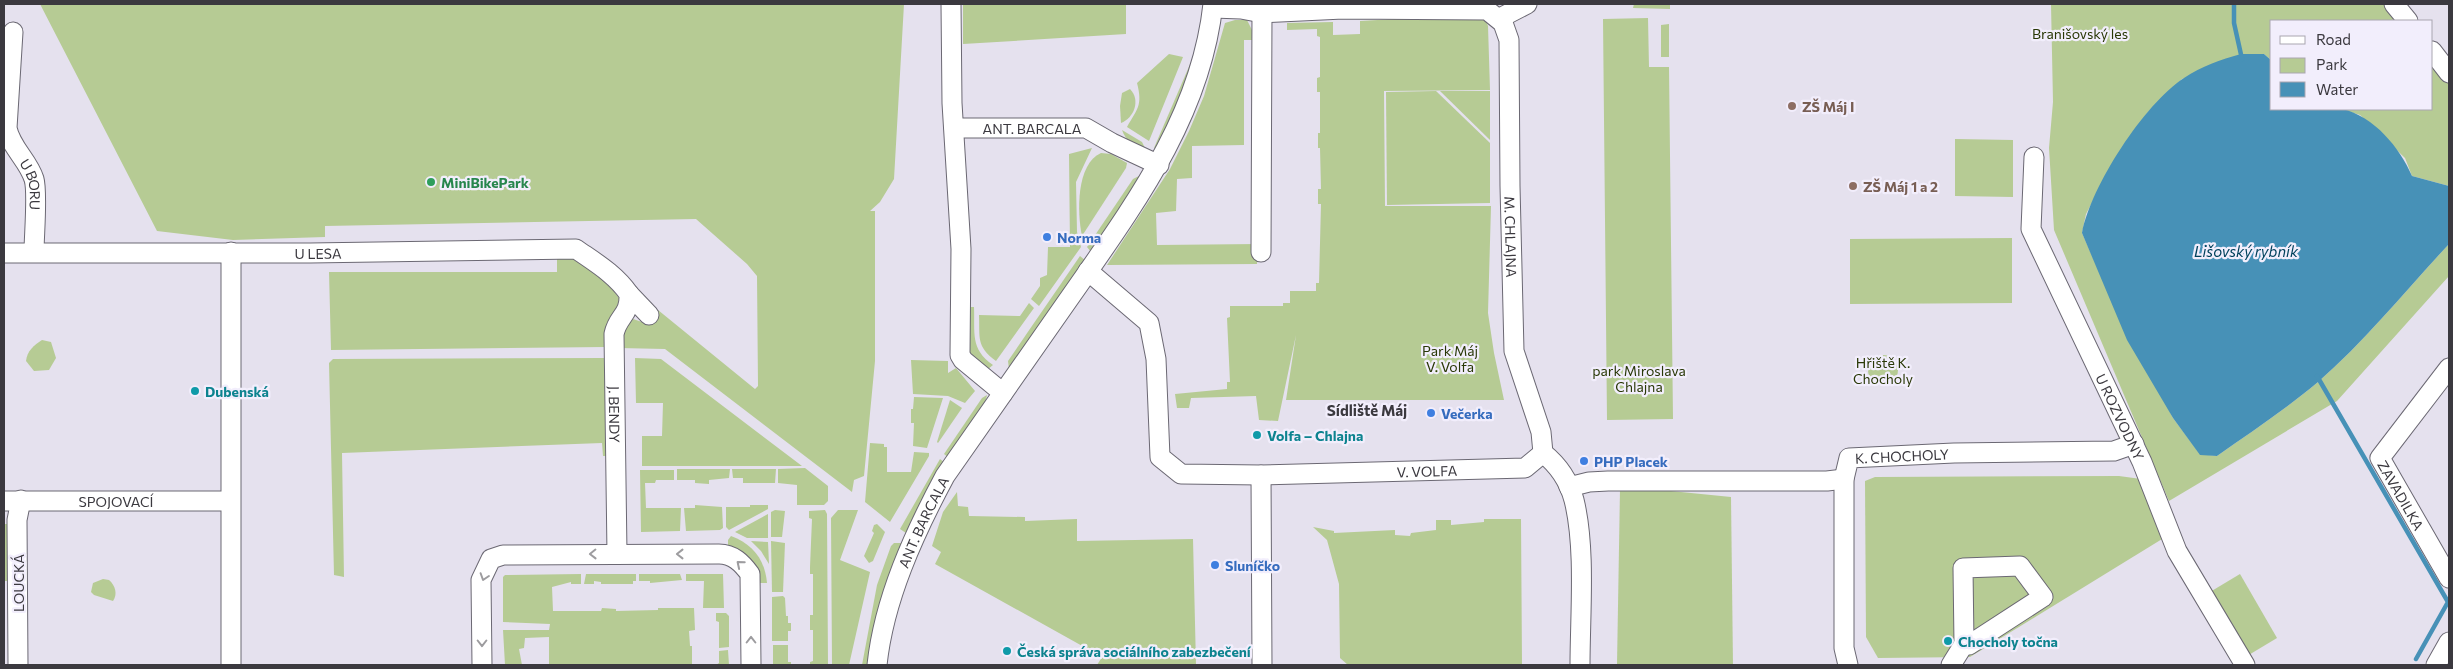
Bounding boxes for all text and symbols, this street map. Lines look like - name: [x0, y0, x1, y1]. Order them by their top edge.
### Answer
- legend: [2270, 20, 2433, 110]
- park label: Branišovský les: [2032, 25, 2128, 42]
- text: Road: [2316, 30, 2351, 48]
- text: Park: [2316, 55, 2347, 73]
- text: Water: [2316, 80, 2358, 98]
- place label: ZŠ Máj I: [1802, 98, 1854, 115]
- marker: ZŠ Máj I: [1786, 100, 1798, 112]
- street label: ANT. BARCALA: [983, 120, 1082, 137]
- street label: U BORU: [17, 155, 44, 210]
- place label: MiniBikePark: [441, 174, 529, 191]
- marker: MiniBikePark: [425, 176, 437, 188]
- place label: ZŠ Máj 1 a 2: [1863, 178, 1938, 195]
- marker: ZŠ Máj 1 a 2: [1847, 180, 1859, 192]
- street label: M. CHLAJNA: [1502, 196, 1521, 278]
- place label: Norma: [1057, 229, 1101, 246]
- marker: Norma: [1041, 231, 1053, 243]
- water label: Lišovský rybník: [2194, 242, 2299, 260]
- street label: U LESA: [294, 244, 342, 262]
- park label: Park Máj V. Volfa: [1422, 342, 1478, 375]
- park label: Hřiště K. Chocholy: [1853, 354, 1913, 387]
- park label: park Miroslava Chlajna: [1592, 362, 1686, 395]
- street label: U ROZVODNY: [2093, 371, 2148, 463]
- place label: Dubenská: [205, 383, 269, 400]
- marker: Dubenská: [189, 385, 201, 397]
- street label: J. BENDY: [606, 386, 624, 443]
- district label: Sídliště Máj: [1327, 401, 1407, 419]
- place label: Večerka: [1441, 405, 1493, 422]
- marker: Večerka: [1425, 407, 1437, 419]
- place label: Volfa – Chlajna: [1267, 427, 1363, 444]
- marker: Volfa – Chlajna: [1251, 429, 1263, 441]
- street label: K. CHOCHOLY: [1854, 445, 1949, 466]
- place label: PHP Placek: [1594, 453, 1668, 470]
- marker: PHP Placek: [1578, 455, 1590, 467]
- street label: ZAVADILKA: [2375, 457, 2428, 533]
- street label: V. VOLFA: [1396, 461, 1458, 480]
- street label: ANT. BARCALA: [894, 473, 952, 570]
- street label: SPOJOVACÍ: [78, 493, 155, 510]
- one-way arrow: [588, 549, 596, 559]
- one-way arrow: [676, 549, 684, 559]
- street label: LOUCKÁ: [10, 554, 27, 612]
- place label: Sluníčko: [1225, 557, 1280, 574]
- marker: Sluníčko: [1209, 559, 1221, 571]
- one-way arrow: [737, 561, 746, 569]
- one-way arrow: [479, 572, 489, 581]
- place label: Chocholy točna: [1958, 633, 2058, 650]
- marker: Chocholy točna: [1942, 635, 1954, 647]
- one-way arrow: [746, 636, 756, 644]
- one-way arrow: [477, 640, 487, 647]
- place label: Česká správa sociálního zabezbečení: [1017, 643, 1252, 660]
- marker: Česká správa sociálního zabezbečení: [1001, 645, 1013, 657]

